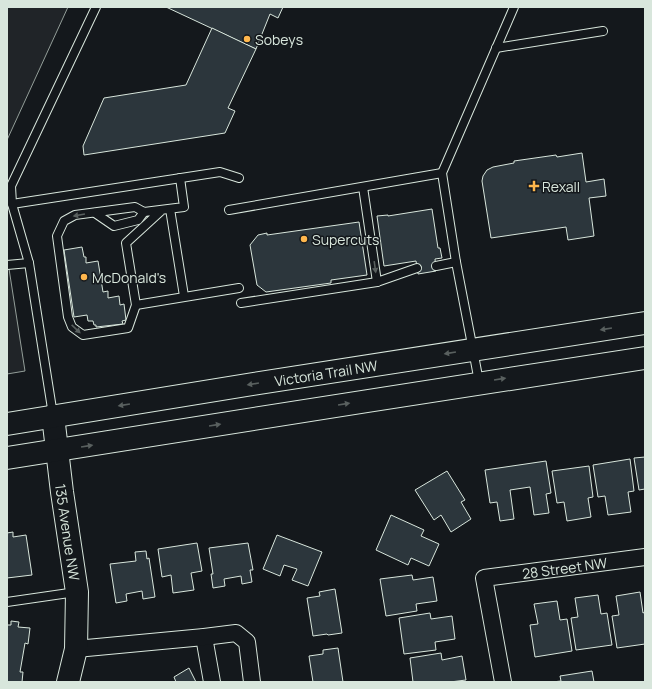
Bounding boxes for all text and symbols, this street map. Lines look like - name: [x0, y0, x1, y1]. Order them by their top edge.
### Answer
- place label: Sobeys: [255, 30, 303, 49]
- marker: Sobeys: [242, 34, 252, 44]
- place label: Rexall: [542, 177, 580, 196]
- marker: Rexall: [529, 181, 539, 191]
- one-way arrow: [73, 212, 85, 218]
- place label: Supercuts: [312, 230, 379, 249]
- marker: Supercuts: [299, 234, 309, 244]
- one-way arrow: [372, 261, 378, 273]
- place label: McDonald's: [92, 268, 166, 287]
- marker: McDonald's: [79, 272, 89, 282]
- one-way arrow: [71, 324, 81, 333]
- one-way arrow: [600, 326, 613, 332]
- one-way arrow: [444, 350, 456, 356]
- street label: Victoria Trail NW: [273, 355, 379, 390]
- one-way arrow: [494, 376, 506, 382]
- one-way arrow: [247, 381, 259, 387]
- one-way arrow: [338, 401, 350, 407]
- one-way arrow: [118, 402, 130, 408]
- one-way arrow: [209, 422, 222, 428]
- one-way arrow: [81, 443, 93, 449]
- street label: 135 Avenue NW: [52, 483, 85, 582]
- street label: 28 Street NW: [521, 553, 608, 582]

